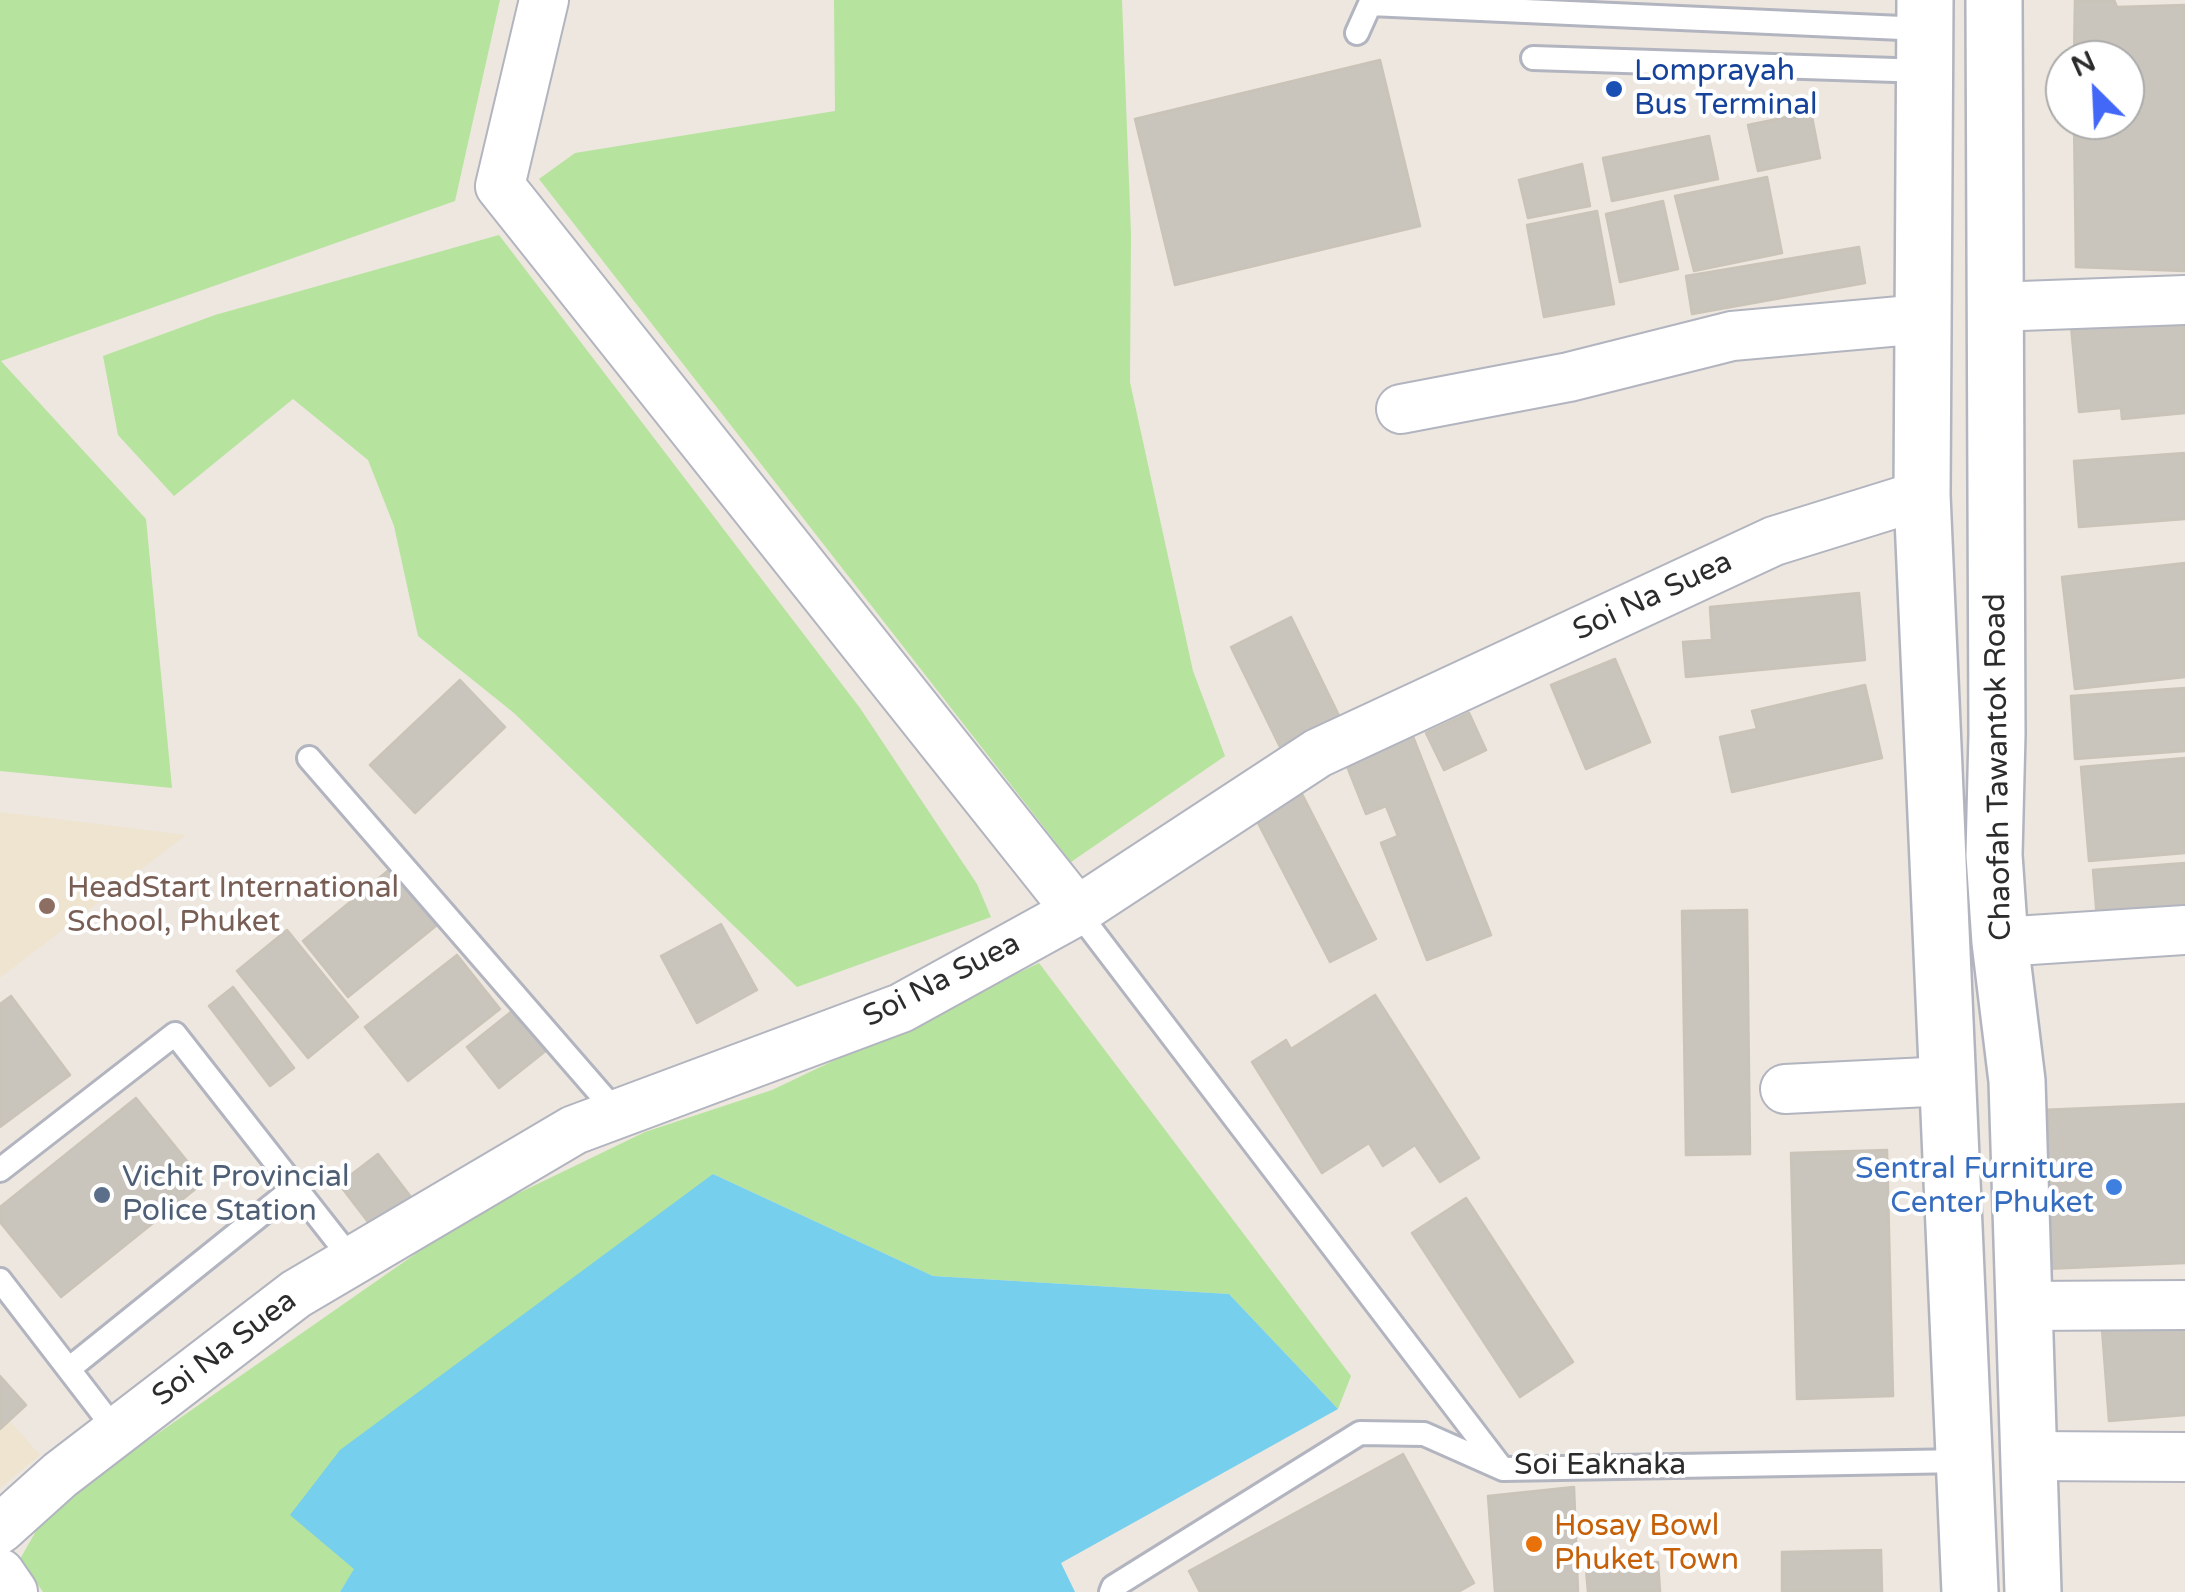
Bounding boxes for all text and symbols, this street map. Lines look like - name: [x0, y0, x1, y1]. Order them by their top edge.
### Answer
- north arrow: [2045, 40, 2145, 140]
- text: N: [2066, 44, 2101, 85]
- place label: Lomprayah Bus Terminal: [1634, 54, 1817, 124]
- marker: Lomprayah Bus Terminal: [1603, 78, 1625, 100]
- street label: Soi Na Suea: [1568, 545, 1738, 649]
- street label: Chaofah Tawantok Road: [1978, 593, 2020, 941]
- place label: HeadStart International School, Phuket: [67, 871, 399, 942]
- marker: HeadStart International School, Phuket: [36, 895, 58, 917]
- street label: Soi Na Suea: [858, 926, 1026, 1036]
- place label: Sentral Furniture Center Phuket: [1855, 1152, 2094, 1222]
- place label: Vichit Provincial Police Station: [122, 1160, 349, 1230]
- marker: Sentral Furniture Center Phuket: [2103, 1176, 2125, 1198]
- marker: Vichit Provincial Police Station: [91, 1184, 113, 1206]
- street label: Soi Na Suea: [146, 1283, 304, 1415]
- street label: Soi Eaknaka: [1514, 1448, 1686, 1484]
- place label: Hosay Bowl Phuket Town: [1554, 1509, 1739, 1580]
- marker: Hosay Bowl Phuket Town: [1523, 1533, 1545, 1555]

